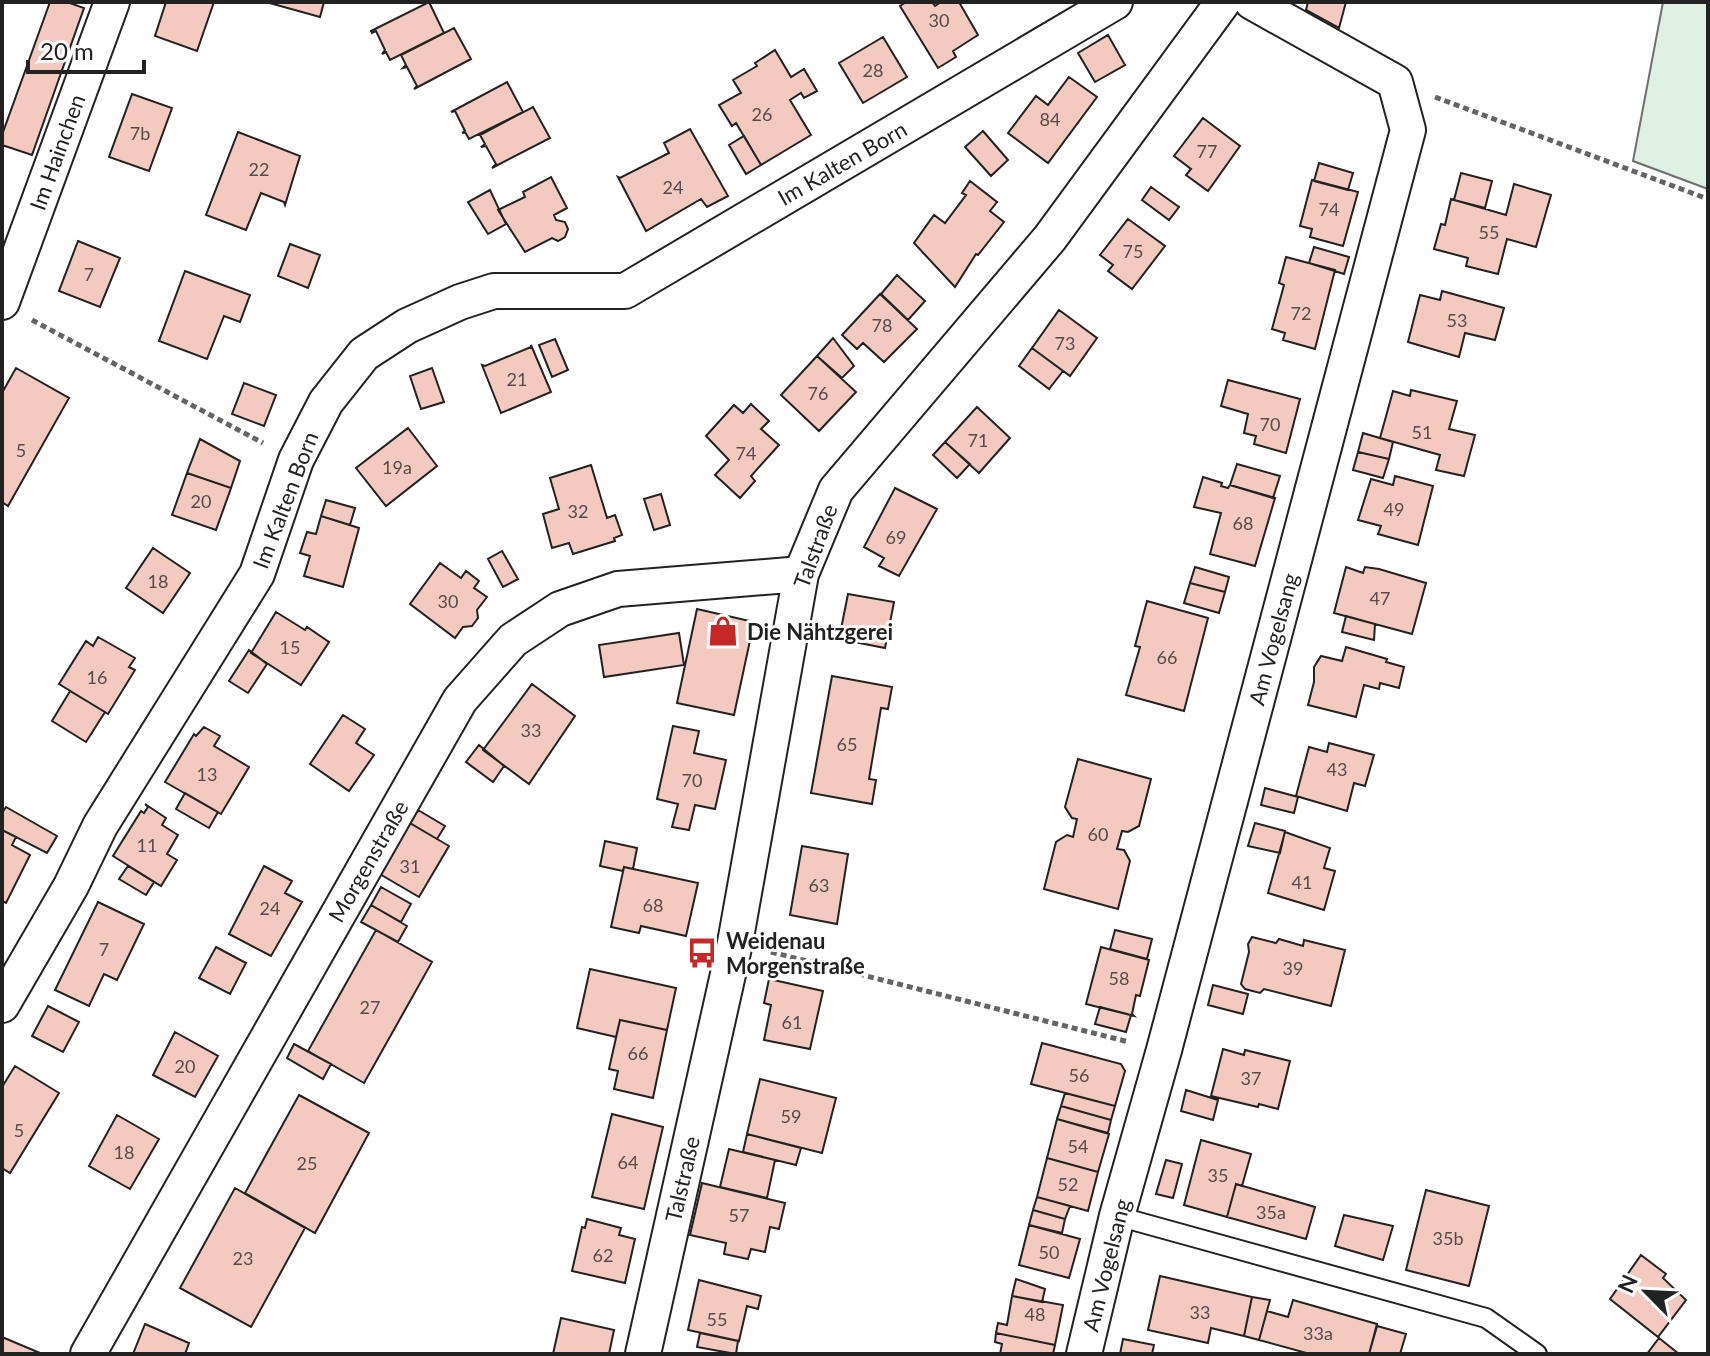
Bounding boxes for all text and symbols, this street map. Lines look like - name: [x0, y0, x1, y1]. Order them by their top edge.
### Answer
- house number: 30: [929, 9, 949, 31]
- scale bar: [28, 24, 144, 74]
- text: 20 m: [40, 36, 94, 65]
- house number: 28: [863, 59, 883, 81]
- street label: Im Hainchen: [24, 90, 90, 214]
- house number: 26: [752, 103, 772, 125]
- house number: 84: [1040, 108, 1060, 130]
- street label: Im Kalten Born: [773, 115, 911, 211]
- house number: 7b: [130, 122, 150, 144]
- house number: 77: [1197, 140, 1217, 162]
- house number: 22: [249, 158, 269, 180]
- house number: 24: [663, 176, 683, 198]
- house number: 74: [1319, 198, 1339, 220]
- house number: 55: [1479, 221, 1499, 243]
- house number: 75: [1123, 240, 1143, 262]
- house number: 7: [84, 263, 94, 285]
- house number: 72: [1291, 302, 1311, 324]
- house number: 53: [1447, 309, 1467, 331]
- house number: 78: [872, 314, 892, 336]
- house number: 73: [1055, 332, 1075, 354]
- house number: 21: [507, 368, 527, 390]
- house number: 76: [808, 382, 828, 404]
- house number: 70: [1260, 413, 1280, 435]
- house number: 51: [1412, 421, 1432, 443]
- street label: Im Kalten Born: [246, 428, 324, 572]
- house number: 71: [968, 429, 988, 451]
- house number: 5: [16, 439, 26, 461]
- house number: 74: [736, 442, 756, 464]
- house number: 19a: [382, 456, 412, 478]
- house number: 20: [191, 490, 211, 512]
- house number: 49: [1384, 498, 1404, 520]
- house number: 32: [568, 500, 588, 522]
- street label: Talstraße: [787, 500, 843, 592]
- house number: 68: [1233, 512, 1253, 534]
- house number: 69: [886, 526, 906, 548]
- house number: 18: [148, 570, 168, 592]
- street label: Am Vogelsang: [1242, 570, 1304, 708]
- house number: 47: [1370, 587, 1390, 609]
- house number: 30: [438, 590, 458, 612]
- shop icon: Die Nähtzgerei: [706, 614, 740, 648]
- place label: Die Nähtzgerei: [747, 618, 893, 645]
- house number: 15: [280, 636, 300, 658]
- house number: 66: [1157, 646, 1177, 668]
- house number: 16: [87, 666, 107, 688]
- house number: 33: [521, 719, 541, 741]
- house number: 65: [837, 733, 857, 755]
- house number: 43: [1327, 758, 1347, 780]
- house number: 13: [197, 763, 217, 785]
- house number: 70: [682, 769, 702, 791]
- street label: Morgenstraße: [322, 795, 414, 927]
- house number: 60: [1088, 823, 1108, 845]
- house number: 11: [137, 834, 157, 856]
- house number: 31: [400, 855, 420, 877]
- house number: 41: [1292, 871, 1312, 893]
- house number: 63: [809, 874, 829, 896]
- house number: 68: [643, 894, 663, 916]
- house number: 24: [260, 897, 280, 919]
- place label: Weidenau Morgenstraße: [726, 927, 865, 979]
- bus stop icon: Weidenau Morgenstraße: [685, 936, 719, 970]
- house number: 7: [99, 938, 109, 960]
- house number: 39: [1283, 957, 1303, 979]
- house number: 58: [1109, 967, 1129, 989]
- house number: 27: [360, 996, 380, 1018]
- house number: 61: [782, 1011, 802, 1033]
- house number: 66: [628, 1042, 648, 1064]
- house number: 20: [175, 1055, 195, 1077]
- house number: 56: [1069, 1064, 1089, 1086]
- house number: 37: [1241, 1067, 1261, 1089]
- house number: 59: [781, 1105, 801, 1127]
- house number: 5: [14, 1119, 24, 1141]
- street label: Talstraße: [659, 1133, 705, 1225]
- house number: 54: [1068, 1135, 1088, 1157]
- house number: 18: [114, 1141, 134, 1163]
- house number: 64: [618, 1151, 638, 1173]
- house number: 25: [297, 1152, 317, 1174]
- house number: 35: [1208, 1164, 1228, 1186]
- house number: 52: [1058, 1173, 1078, 1195]
- street label: Am Vogelsang: [1076, 1196, 1136, 1334]
- house number: 35a: [1256, 1201, 1286, 1223]
- house number: 57: [729, 1204, 749, 1226]
- house number: 35b: [1433, 1227, 1463, 1249]
- house number: 50: [1039, 1241, 1059, 1263]
- house number: 62: [593, 1244, 613, 1266]
- house number: 23: [233, 1247, 253, 1269]
- north arrow: [1606, 1252, 1686, 1332]
- text: N: [1611, 1270, 1643, 1297]
- house number: 33: [1190, 1301, 1210, 1323]
- house number: 48: [1025, 1303, 1045, 1325]
- house number: 55: [707, 1308, 727, 1330]
- house number: 33a: [1303, 1322, 1333, 1344]

